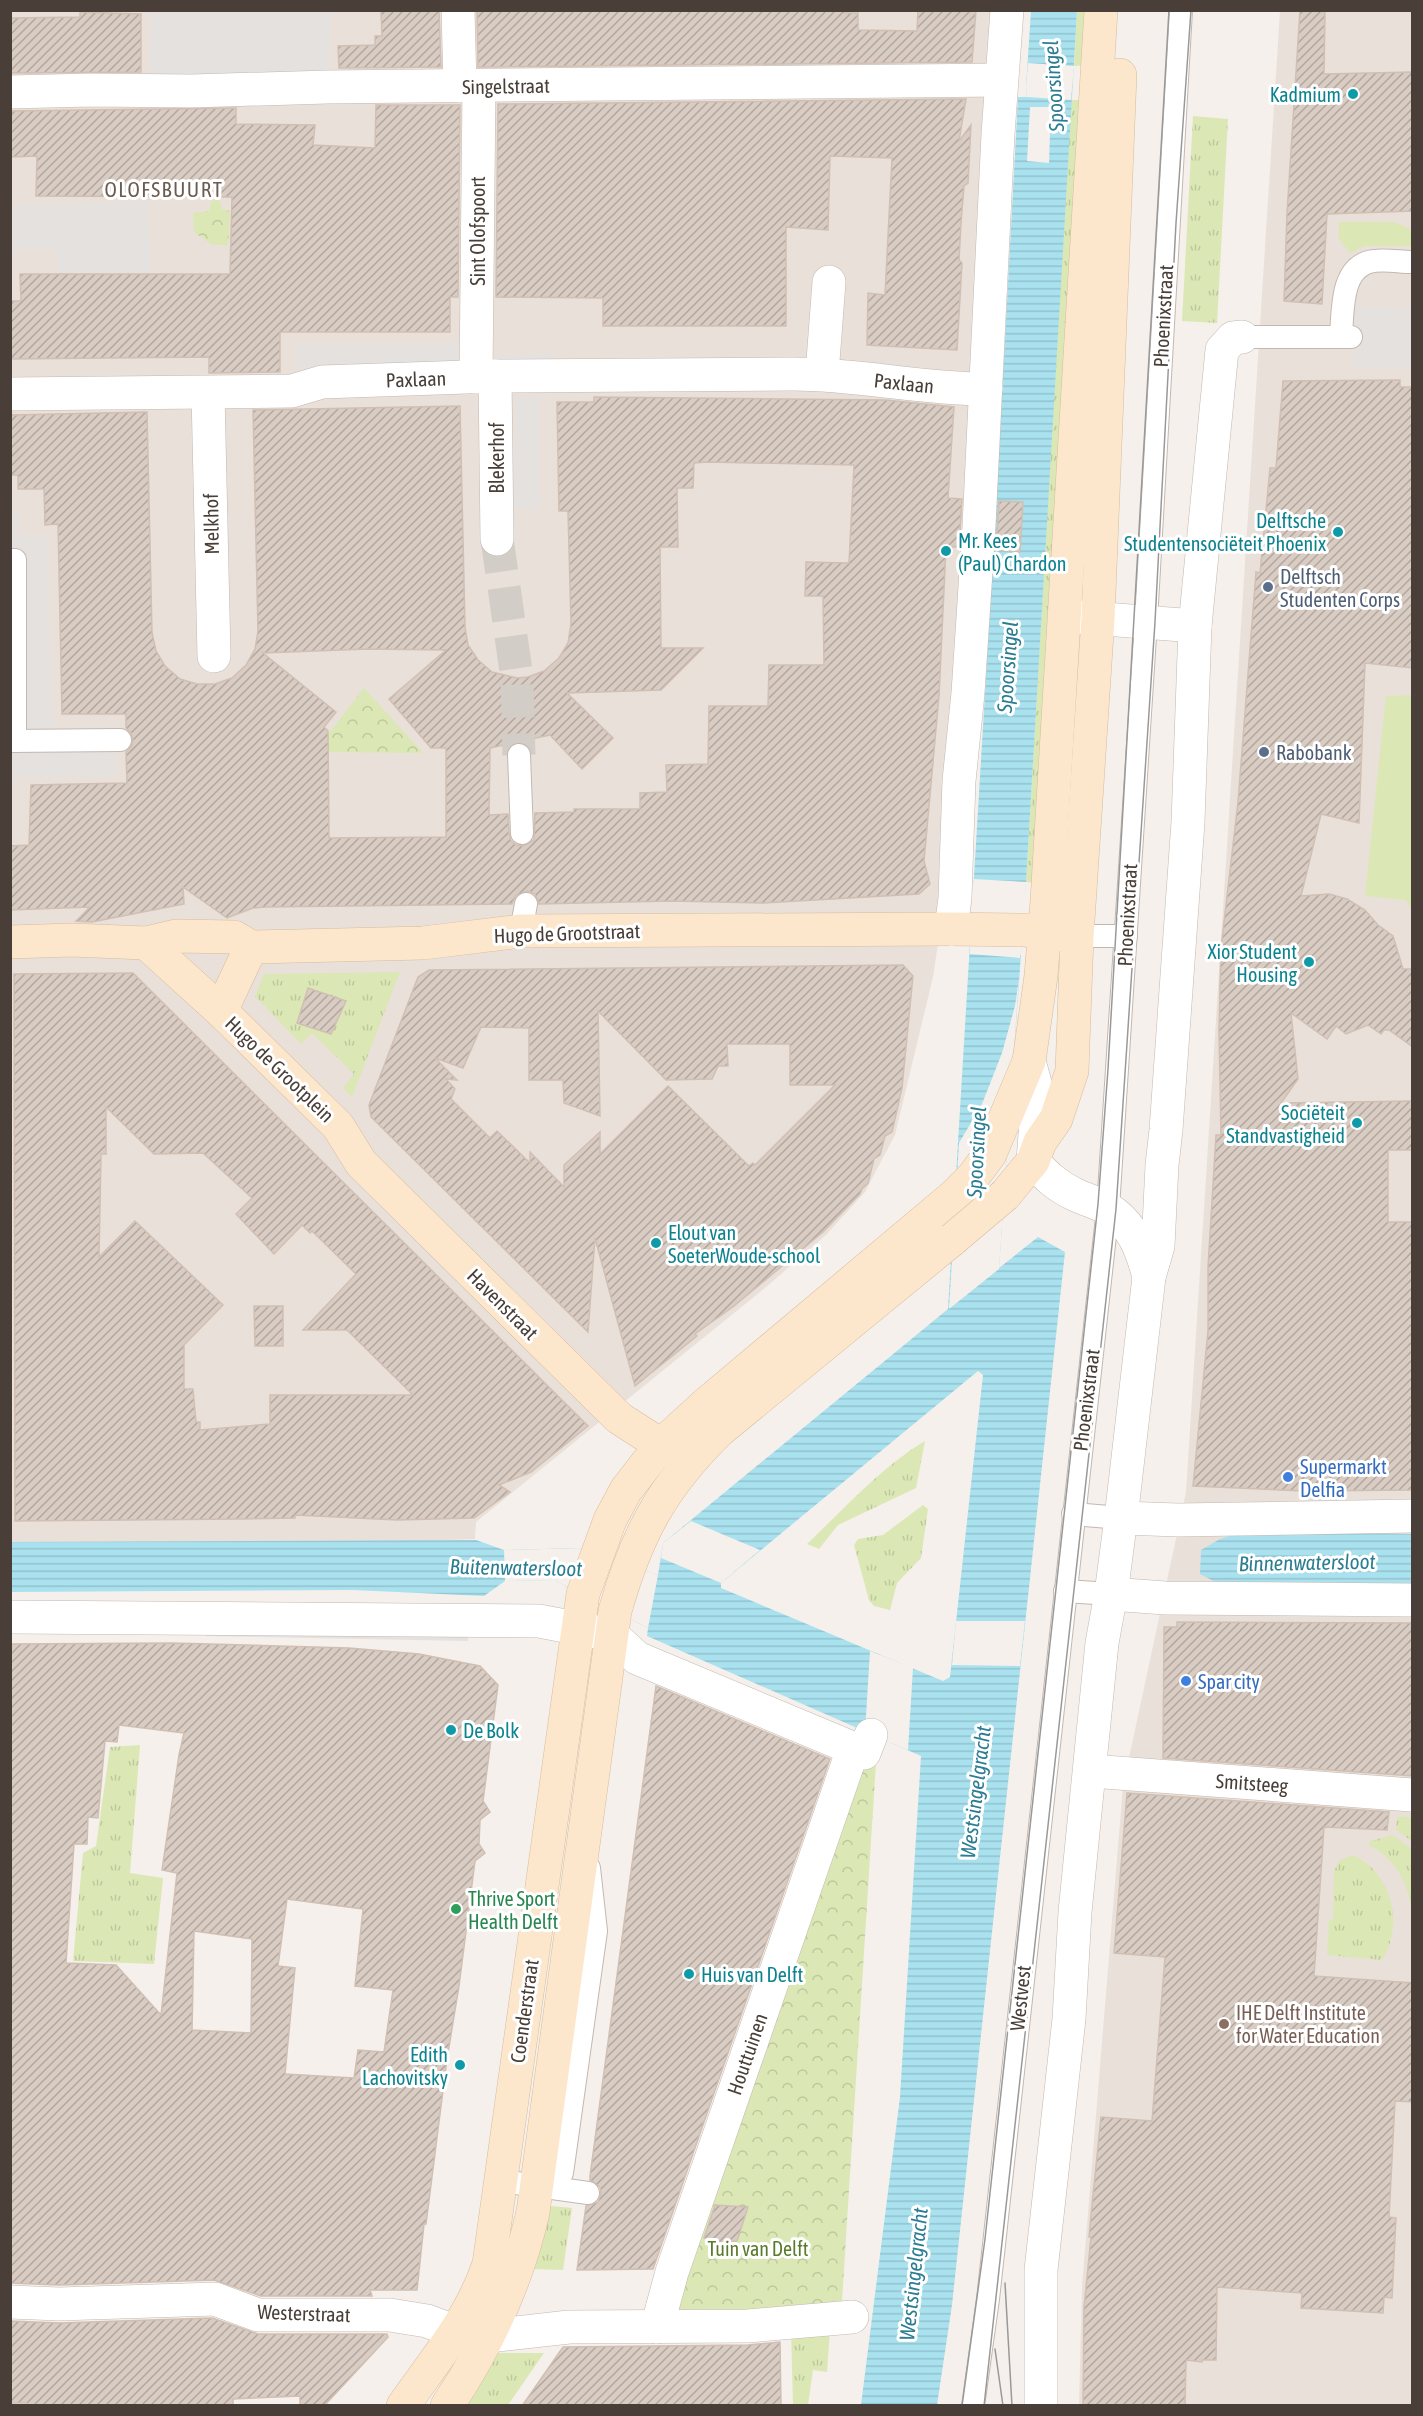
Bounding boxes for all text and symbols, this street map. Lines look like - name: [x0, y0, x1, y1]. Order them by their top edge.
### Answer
- water label: Spoorsingel: [1038, 39, 1068, 134]
- street label: Singelstraat: [462, 74, 550, 98]
- place label: Kadmium: [1270, 83, 1341, 106]
- marker: Kadmium: [1346, 87, 1360, 101]
- street label: Sint Olofspoort: [466, 176, 489, 286]
- district label: OLOFSBUURT: [105, 177, 223, 201]
- street label: Phoenixstraat: [1149, 264, 1177, 368]
- street label: Paxlaan: [385, 366, 447, 392]
- street label: Paxlaan: [873, 368, 935, 398]
- street label: Blekerhof: [485, 422, 508, 494]
- street label: Melkhof: [199, 493, 223, 555]
- place label: Delftsche Studentensociëteit Phoenix: [1124, 509, 1326, 555]
- marker: Delftsche Studentensociëteit Phoenix: [1331, 525, 1345, 539]
- place label: Mr. Kees (Paul) Chardon: [958, 529, 1066, 575]
- marker: Mr. Kees (Paul) Chardon: [939, 544, 953, 558]
- place label: Delftsch Studenten Corps: [1280, 565, 1400, 611]
- marker: Delftsch Studenten Corps: [1261, 580, 1275, 594]
- water label: Spoorsingel: [992, 620, 1022, 715]
- place label: Rabobank: [1276, 741, 1352, 764]
- marker: Rabobank: [1257, 745, 1271, 759]
- street label: Phoenixstraat: [1113, 863, 1141, 967]
- street label: Hugo de Grootstraat: [493, 919, 641, 947]
- place label: Xior Student Housing: [1208, 940, 1297, 986]
- marker: Xior Student Housing: [1302, 955, 1316, 969]
- street label: Hugo de Grootplein: [221, 1011, 339, 1127]
- place label: Sociëteit Standvastigheid: [1226, 1101, 1345, 1147]
- water label: Spoorsingel: [962, 1106, 990, 1199]
- marker: Sociëteit Standvastigheid: [1350, 1116, 1364, 1130]
- place label: Elout van SoeterWoude-school: [668, 1221, 821, 1267]
- marker: Elout van SoeterWoude-school: [649, 1236, 663, 1250]
- street label: Havenstraat: [463, 1264, 543, 1344]
- street label: Phoenixstraat: [1068, 1347, 1104, 1453]
- place label: Supermarkt Delfia: [1300, 1455, 1387, 1501]
- marker: Supermarkt Delfia: [1281, 1470, 1295, 1484]
- water label: Binnenwatersloot: [1238, 1549, 1376, 1575]
- water label: Buitenwatersloot: [450, 1554, 582, 1580]
- place label: Spar city: [1198, 1670, 1260, 1693]
- marker: Spar city: [1179, 1674, 1193, 1688]
- place label: De Bolk: [463, 1719, 519, 1742]
- marker: De Bolk: [444, 1723, 458, 1737]
- water label: Westsingelgracht: [955, 1724, 995, 1860]
- street label: Smitsteeg: [1215, 1769, 1289, 1797]
- place label: Thrive Sport Health Delft: [468, 1887, 559, 1933]
- marker: Thrive Sport Health Delft: [449, 1902, 463, 1916]
- street label: Coenderstraat: [505, 1958, 543, 2064]
- place label: Huis van Delft: [701, 1963, 804, 1986]
- street label: Westvest: [1005, 1964, 1035, 2032]
- marker: Huis van Delft: [682, 1967, 696, 1981]
- place label: IHE Delft Institute for Water Education: [1236, 2001, 1380, 2047]
- street label: Houttuinen: [722, 2010, 772, 2098]
- marker: IHE Delft Institute for Water Education: [1217, 2017, 1231, 2031]
- place label: Edith Lachovitsky: [362, 2043, 448, 2089]
- marker: Edith Lachovitsky: [453, 2058, 467, 2072]
- water label: Westsingelgracht: [894, 2206, 932, 2342]
- park label: Tuin van Delft: [707, 2237, 809, 2260]
- street label: Westerstraat: [257, 2300, 351, 2326]

